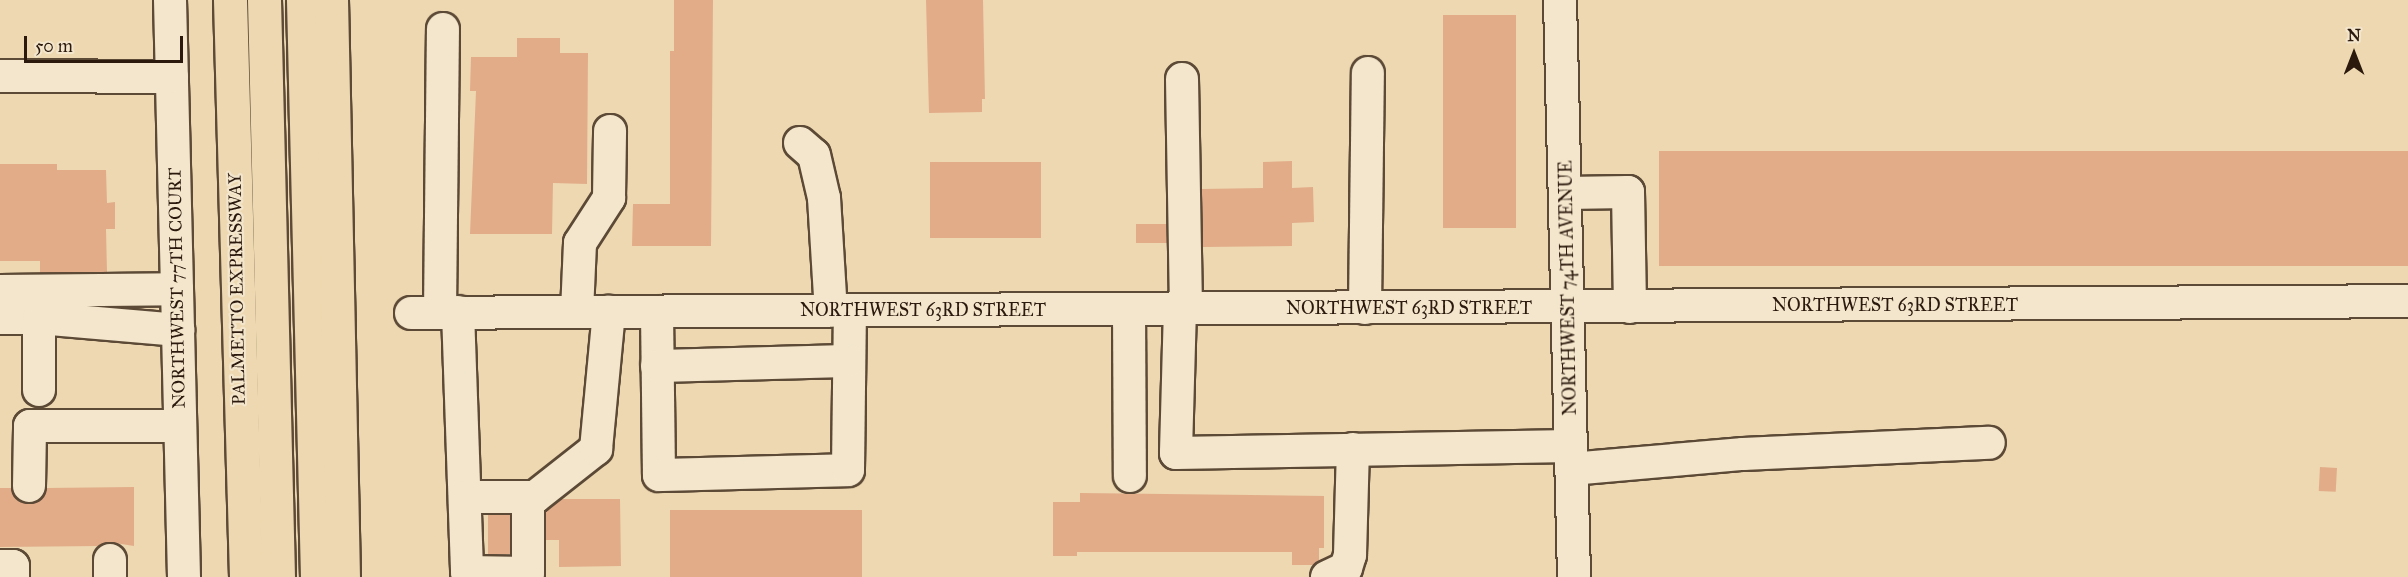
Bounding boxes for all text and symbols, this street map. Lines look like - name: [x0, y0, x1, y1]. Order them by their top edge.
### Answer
- scale bar: [27, 24, 186, 62]
- north arrow: [2324, 24, 2384, 84]
- text: N: [2347, 26, 2361, 45]
- text: 50 m: [35, 35, 73, 57]
- street label: NORTHWEST 74TH AVENUE: [1555, 160, 1581, 416]
- street label: NORTHWEST 77TH COURT: [164, 167, 190, 409]
- street label: PALMETTO EXPRESSWAY: [224, 173, 250, 405]
- street label: NORTHWEST 63RD STREET: [1772, 294, 2018, 316]
- street label: NORTHWEST 63RD STREET: [1286, 297, 1532, 319]
- street label: NORTHWEST 63RD STREET: [800, 299, 1046, 321]

